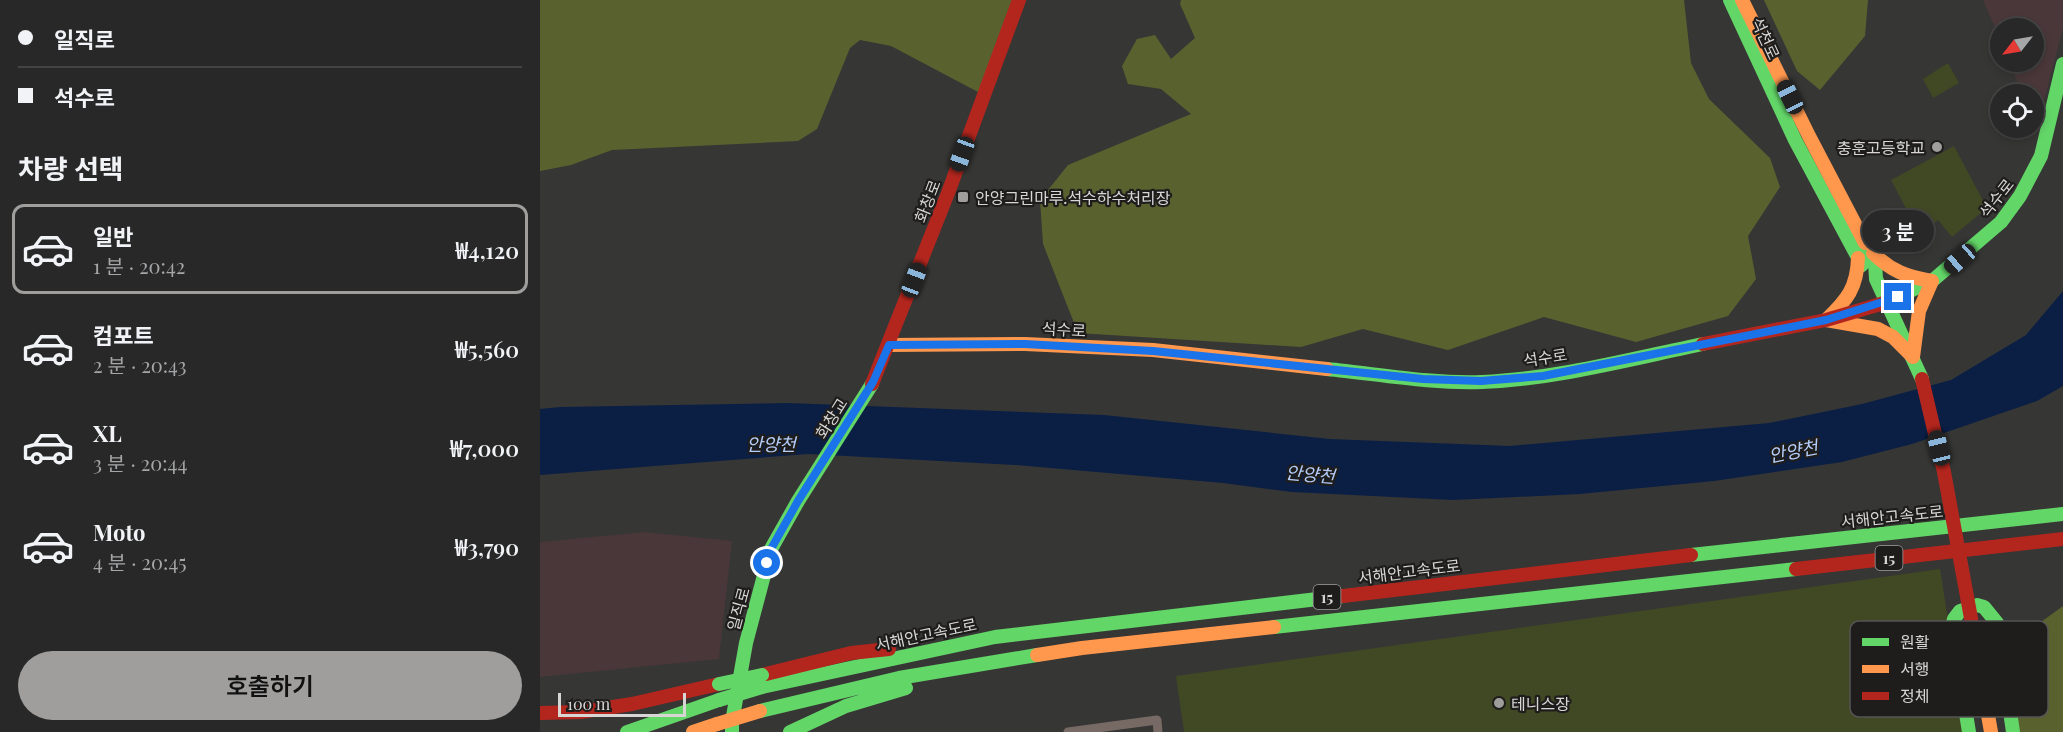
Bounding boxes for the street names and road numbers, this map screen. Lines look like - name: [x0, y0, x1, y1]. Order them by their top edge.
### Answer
- street label: 석천로: [1747, 14, 1785, 63]
- street label: 석수로: [1974, 174, 2018, 222]
- street label: 화창로: [909, 176, 945, 225]
- street label: 석수로: [1041, 317, 1087, 341]
- street label: 석수로: [1522, 343, 1569, 371]
- street label: 화창교: [810, 394, 852, 442]
- street label: 서해안고속도로: [1840, 500, 1945, 532]
- road number: 15: [1876, 546, 1902, 570]
- street label: 서해안고속도로: [1357, 554, 1462, 588]
- street label: 일직로: [722, 585, 754, 633]
- road number: 15: [1314, 585, 1340, 609]
- street label: 서해안고속도로: [873, 613, 979, 655]

